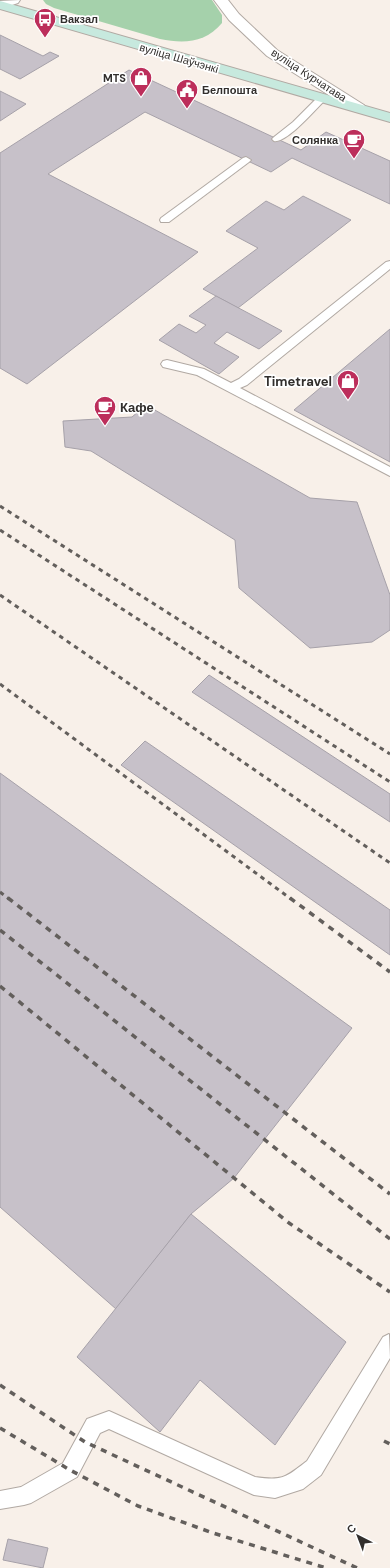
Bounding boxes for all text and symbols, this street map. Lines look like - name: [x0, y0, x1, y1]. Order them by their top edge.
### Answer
- bus stop icon: Вакзал: [32, 6, 58, 39]
- place label: Вакзал: [60, 12, 98, 26]
- street label: вуліца Шаўчэнкі: [138, 40, 220, 76]
- street label: вуліца Курчатава: [269, 45, 350, 105]
- shop icon: MTS: [128, 65, 154, 98]
- place label: MTS: [103, 71, 126, 85]
- public building icon: Белпошта: [174, 77, 200, 110]
- place label: Белпошта: [202, 83, 258, 97]
- cafe icon: Солянка: [341, 127, 367, 160]
- place label: Солянка: [292, 133, 339, 147]
- shop icon: Timetravel: [335, 368, 361, 401]
- place label: Timetravel: [264, 373, 332, 390]
- cafe icon: Кафе: [92, 394, 118, 427]
- place label: Кафе: [120, 399, 154, 416]
- north arrow: [338, 1516, 378, 1556]
- text: С: [344, 1521, 359, 1536]

